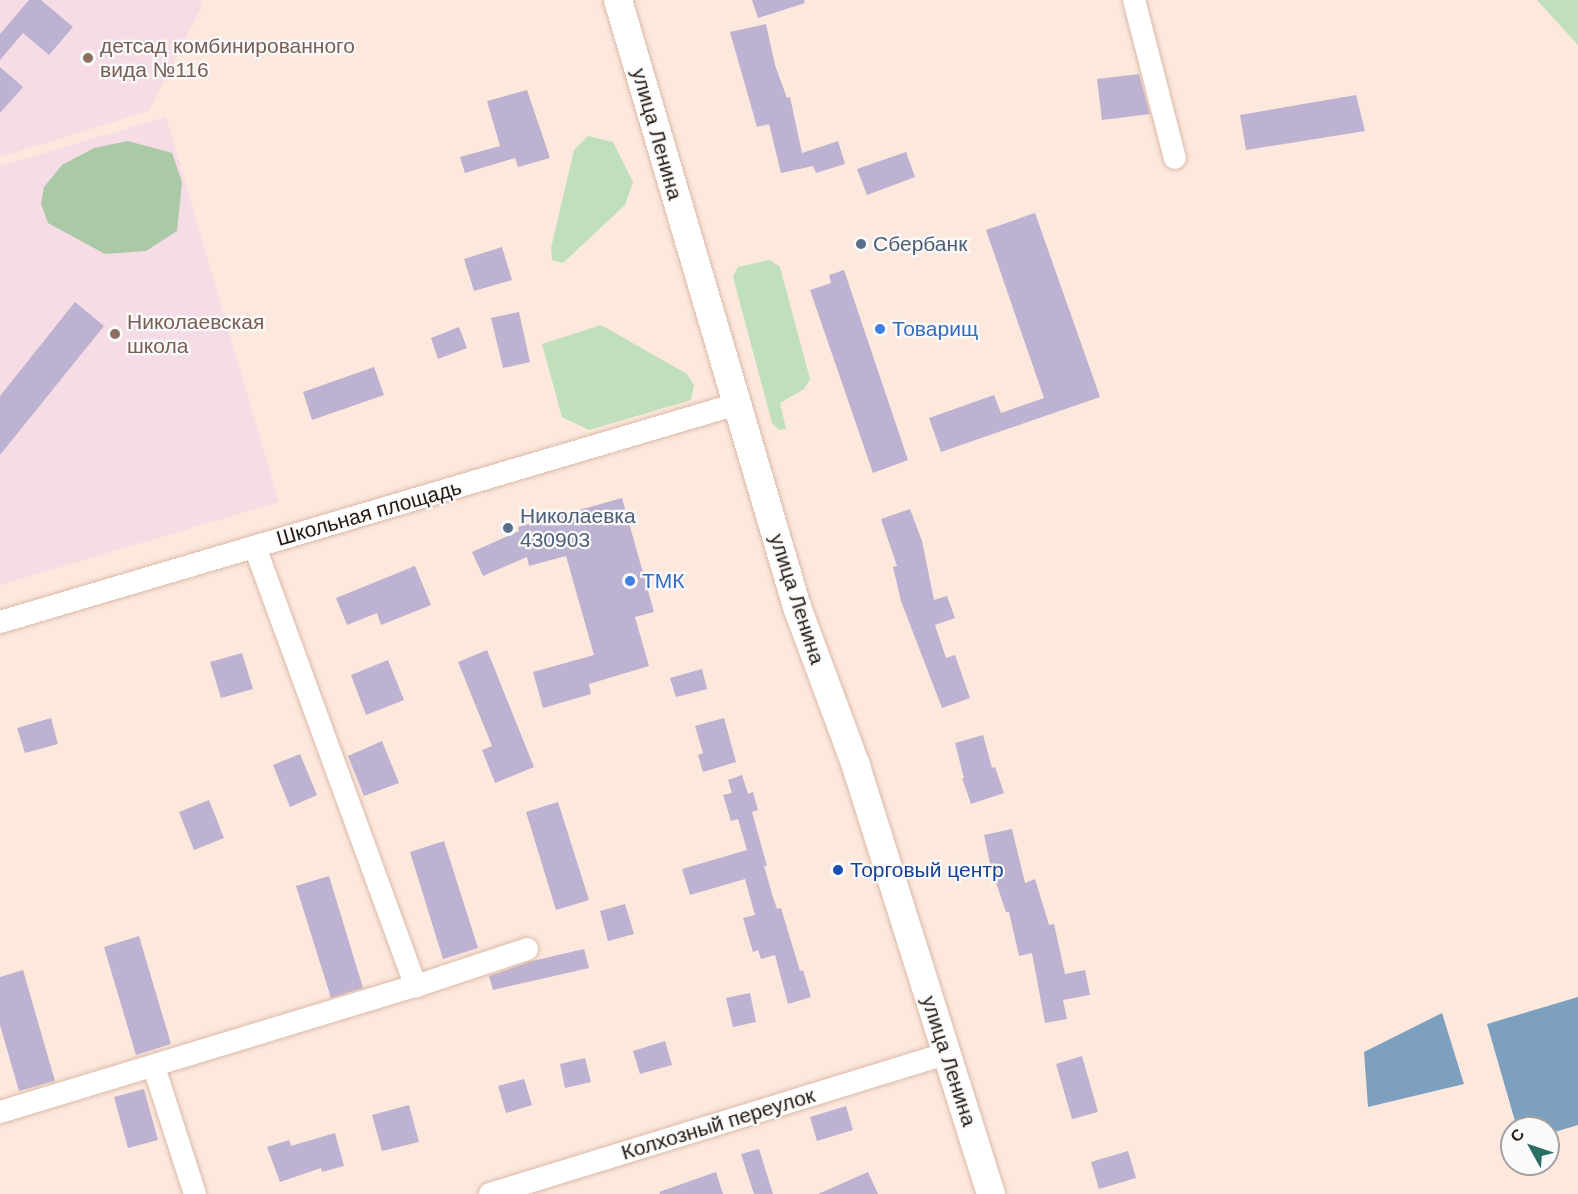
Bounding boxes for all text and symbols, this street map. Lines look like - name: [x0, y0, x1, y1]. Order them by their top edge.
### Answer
- place label: детсад комбинированного вида №116: [100, 33, 355, 83]
- marker: детсад комбинированного вида №116: [81, 51, 95, 65]
- street label: улица Ленина: [626, 65, 688, 203]
- place label: Сбербанк: [873, 231, 967, 257]
- marker: Сбербанк: [854, 237, 868, 251]
- place label: Николаевская школа: [127, 309, 264, 359]
- place label: Товарищ: [892, 316, 978, 342]
- marker: Товарищ: [873, 322, 887, 336]
- marker: Николаевская школа: [108, 327, 122, 341]
- street label: Школьная площадь: [274, 475, 464, 551]
- place label: Николаевка 430903: [520, 503, 636, 553]
- marker: Николаевка 430903: [501, 521, 515, 535]
- street label: улица Ленина: [764, 531, 830, 667]
- place label: ТМК: [642, 568, 685, 594]
- marker: ТМК: [623, 574, 637, 588]
- place label: Торговый центр: [850, 857, 1004, 883]
- marker: Торговый центр: [831, 863, 845, 877]
- street label: улица Ленина: [916, 993, 982, 1129]
- street label: Колхозный переулок: [618, 1083, 818, 1165]
- north arrow: [1500, 1116, 1560, 1176]
- text: С: [1507, 1126, 1528, 1145]

